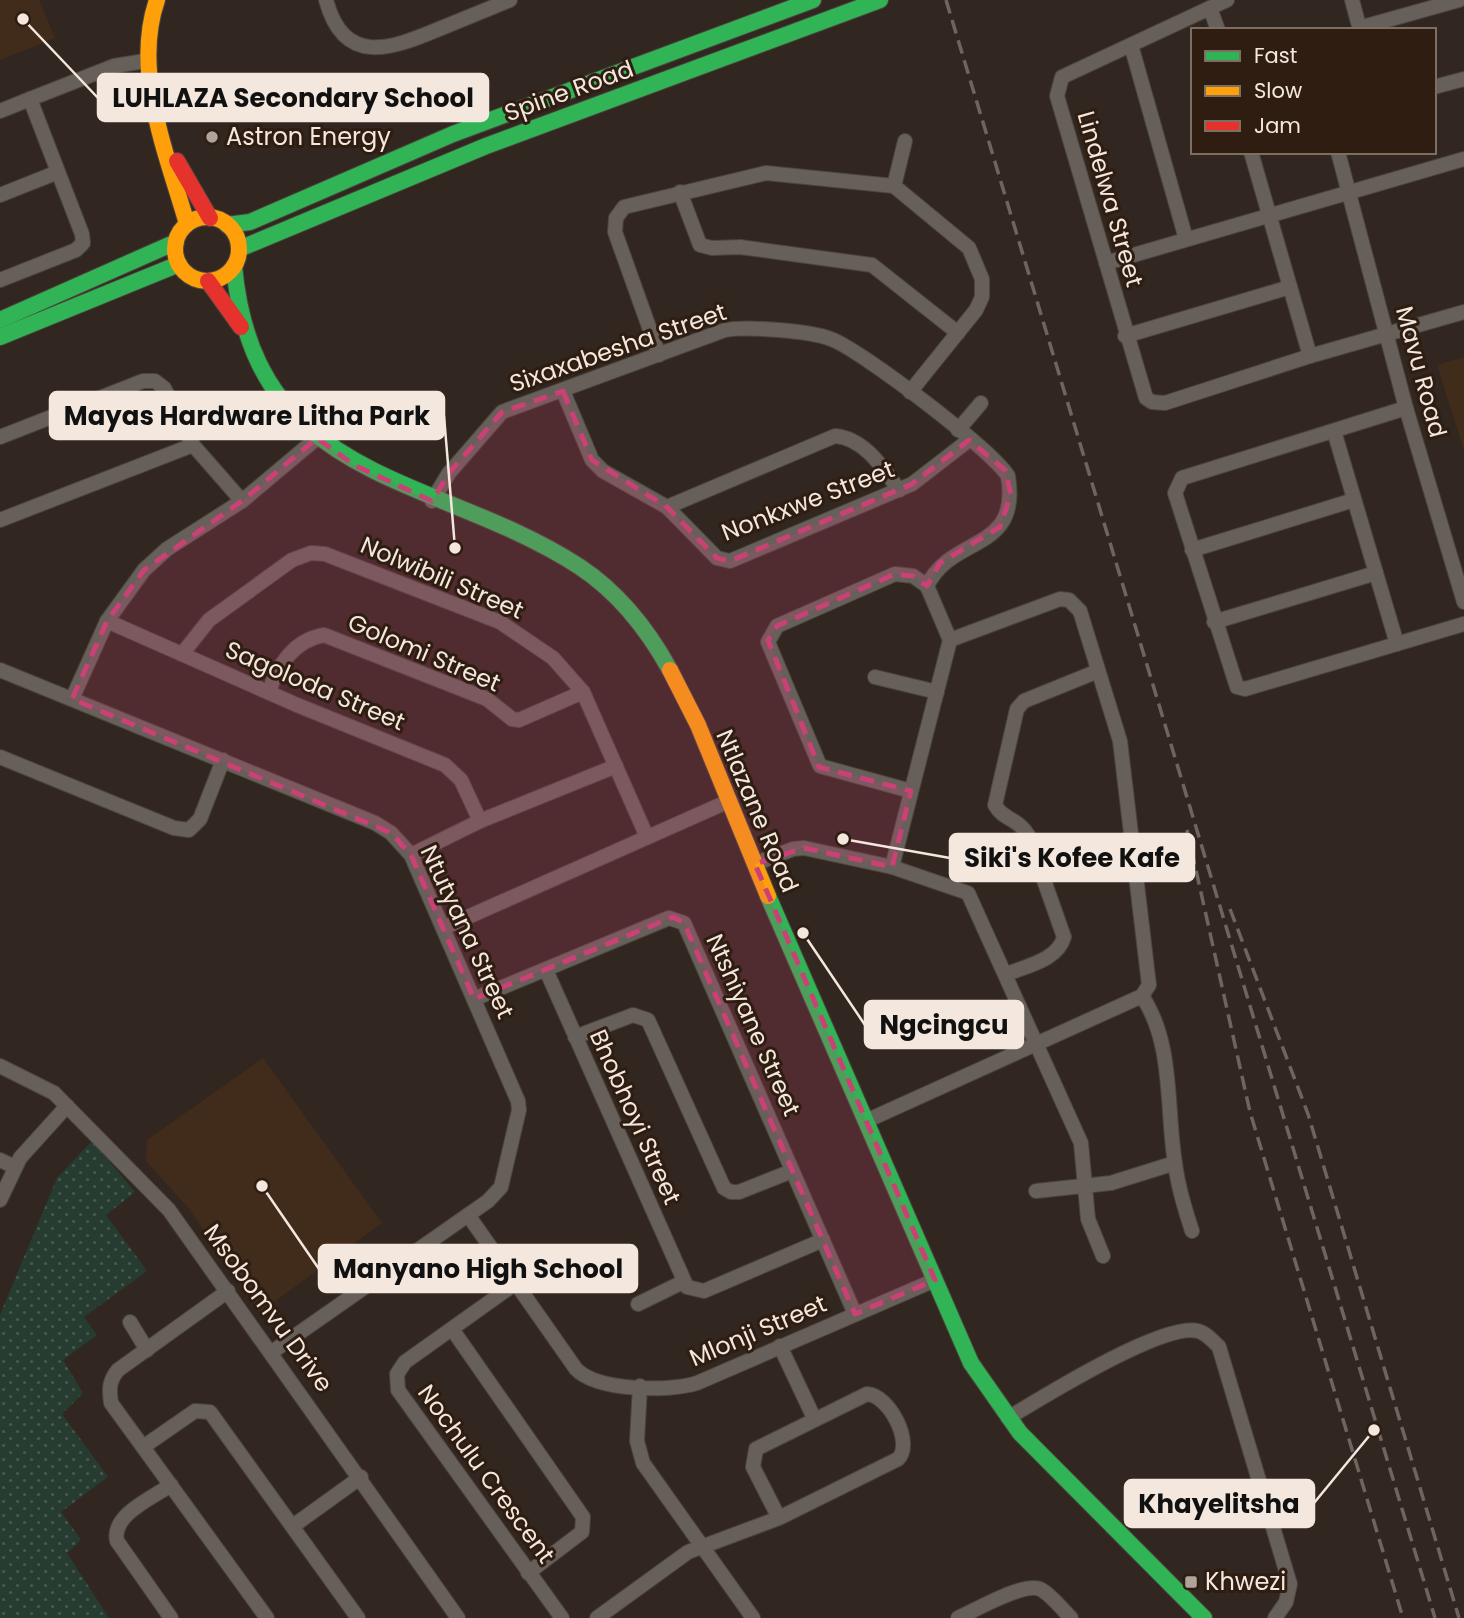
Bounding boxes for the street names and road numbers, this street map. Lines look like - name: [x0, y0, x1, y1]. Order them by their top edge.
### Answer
- street label: Spine Road: [500, 52, 638, 129]
- street label: Lindelwa Street: [1070, 107, 1151, 291]
- street label: Sixaxabesha Street: [505, 295, 731, 400]
- street label: Mavu Road: [1388, 303, 1455, 441]
- street label: Nonkxwe Street: [717, 452, 899, 549]
- street label: Nolwibili Street: [356, 528, 529, 627]
- street label: Golomi Street: [343, 606, 505, 699]
- street label: Sagoloda Street: [220, 633, 410, 738]
- street label: Ntlazane Road: [708, 724, 807, 897]
- street label: Ntutyana Street: [413, 840, 522, 1024]
- street label: Ntshiyane Street: [699, 929, 808, 1121]
- street label: Bhobhoyi Street: [582, 1024, 689, 1210]
- street label: Msobomvu Drive: [196, 1217, 341, 1398]
- street label: Mlonji Street: [684, 1287, 831, 1374]
- street label: Nochulu Crescent: [410, 1378, 563, 1570]

